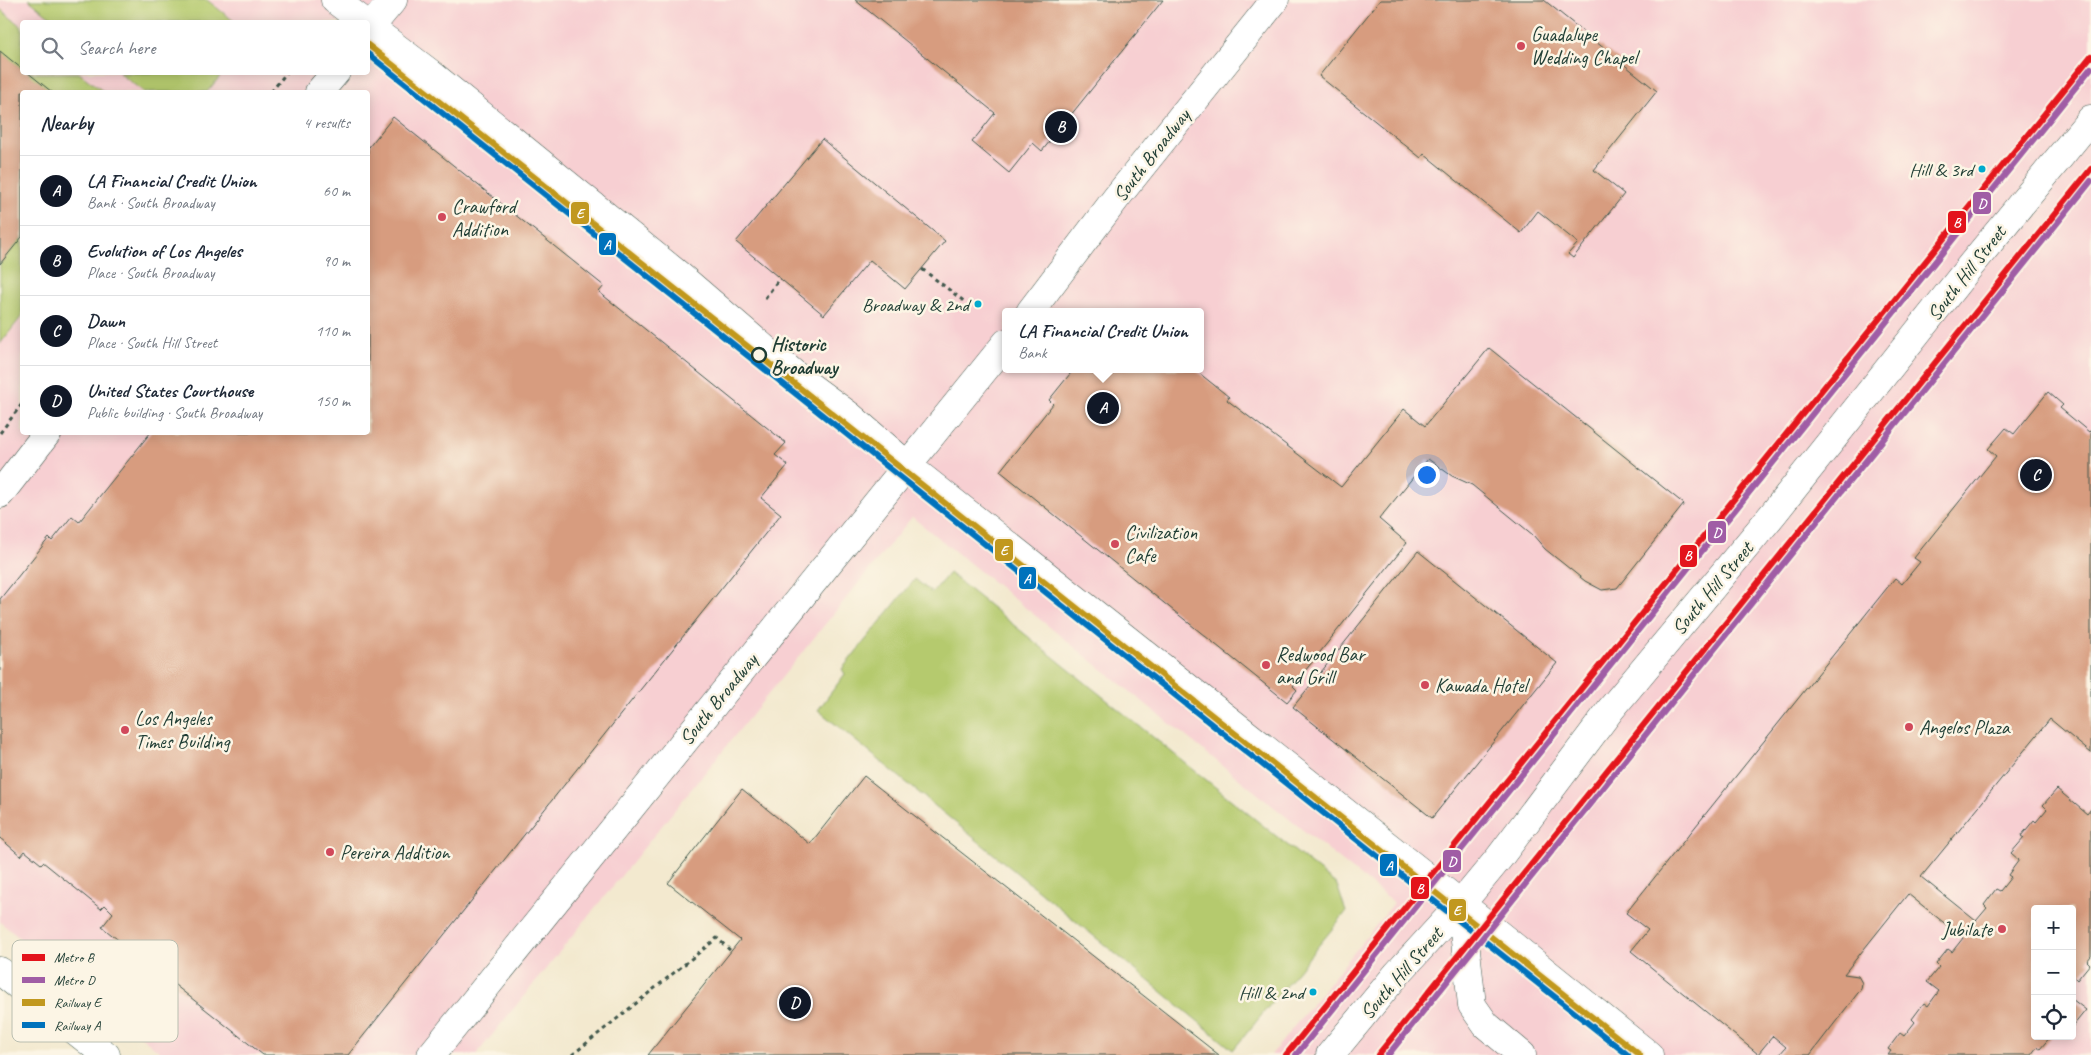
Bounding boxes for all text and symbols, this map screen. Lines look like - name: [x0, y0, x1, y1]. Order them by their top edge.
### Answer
- search box: [20, 20, 370, 75]
- place label: Guadalupe Wedding Chapel: [1531, 22, 1640, 70]
- icon: search: [38, 34, 66, 62]
- text: Search here: [78, 36, 155, 60]
- marker: Guadalupe Wedding Chapel: [1515, 40, 1527, 52]
- street label: South Broadway: [1107, 102, 1197, 207]
- pin: B: [1045, 108, 1077, 146]
- text: Nearby: [40, 110, 93, 136]
- text: 4 results: [303, 113, 350, 133]
- place label: Hill & 3rd: [1909, 158, 1977, 182]
- marker: Hill & 3rd: [1977, 164, 1987, 174]
- text: LA Financial Credit Union: [87, 169, 257, 193]
- text: A: [52, 181, 60, 201]
- text: 60 m: [323, 181, 350, 201]
- line badge: D: [1972, 191, 1992, 215]
- text: Bank · South Broadway: [87, 193, 215, 213]
- place label: Crawford Addition: [452, 194, 519, 242]
- text: D: [1978, 195, 1988, 212]
- line badge: E: [570, 201, 590, 225]
- text: E: [576, 205, 586, 222]
- line badge: B: [1947, 210, 1967, 234]
- marker: Crawford Addition: [436, 211, 448, 223]
- text: B: [1953, 214, 1962, 231]
- street label: South Hill Street: [1921, 219, 2013, 326]
- line badge: A: [598, 232, 617, 256]
- text: A: [603, 236, 611, 253]
- text: Evolution of Los Angeles: [87, 239, 242, 263]
- text: B: [52, 251, 60, 271]
- text: 90 m: [323, 251, 350, 271]
- text: Place · South Broadway: [87, 263, 214, 283]
- place label: Broadway & 2nd: [862, 293, 973, 317]
- marker: Broadway & 2nd: [973, 299, 983, 309]
- popup: [1002, 308, 1204, 373]
- text: Dawn: [87, 309, 125, 333]
- text: LA Financial Credit Union: [1018, 319, 1188, 343]
- text: C: [52, 321, 60, 341]
- text: 110 m: [316, 321, 350, 341]
- place label: Historic Broadway: [771, 332, 840, 380]
- text: Place · South Hill Street: [87, 333, 217, 353]
- text: Bank: [1018, 343, 1047, 363]
- marker: Historic Broadway: [751, 347, 767, 363]
- text: United States Courthouse: [87, 379, 253, 403]
- pin: A: [1087, 389, 1119, 427]
- text: D: [51, 391, 61, 411]
- text: 150 m: [316, 391, 350, 411]
- text: Public building · South Broadway: [87, 403, 262, 423]
- pin: C: [2020, 456, 2052, 494]
- your location: [1414, 462, 1440, 488]
- place label: Civilization Cafe: [1125, 520, 1198, 568]
- line badge: D: [1707, 520, 1727, 544]
- text: D: [1713, 524, 1723, 541]
- street label: South Hill Street: [1666, 535, 1760, 640]
- line badge: E: [994, 538, 1014, 562]
- marker: Civilization Cafe: [1109, 538, 1121, 550]
- text: E: [1000, 542, 1010, 559]
- line badge: B: [1679, 544, 1698, 568]
- text: B: [1684, 547, 1693, 564]
- line badge: A: [1018, 566, 1037, 590]
- text: A: [1023, 570, 1031, 587]
- place label: Redwood Bar and Grill: [1276, 642, 1366, 690]
- street label: South Broadway: [674, 647, 764, 750]
- marker: Redwood Bar and Grill: [1260, 659, 1272, 671]
- place label: Kawada Hotel: [1435, 673, 1530, 698]
- marker: Kawada Hotel: [1419, 679, 1431, 691]
- place label: Los Angeles Times Building: [135, 706, 232, 754]
- place label: Angelos Plaza: [1919, 715, 2011, 740]
- marker: Angelos Plaza: [1903, 721, 1915, 733]
- marker: Los Angeles Times Building: [119, 724, 131, 736]
- place label: Pereira Addition: [340, 840, 451, 865]
- marker: Pereira Addition: [324, 846, 336, 858]
- line badge: D: [1442, 849, 1462, 873]
- line badge: A: [1379, 853, 1398, 877]
- text: D: [1448, 853, 1458, 870]
- text: A: [1385, 857, 1393, 874]
- line badge: B: [1410, 876, 1430, 900]
- text: B: [1416, 880, 1425, 897]
- line badge: E: [1448, 898, 1467, 922]
- text: E: [1453, 902, 1463, 919]
- map controls: [2031, 905, 2076, 1040]
- button: +: [2031, 905, 2076, 950]
- place label: Jubilate: [1941, 917, 1993, 942]
- street label: South Hill Street: [1355, 920, 1450, 1025]
- marker: Jubilate: [1996, 923, 2008, 935]
- legend: [12, 940, 178, 1042]
- text: Metro B: [54, 949, 96, 966]
- button: −: [2031, 950, 2076, 995]
- text: Metro D: [54, 972, 96, 989]
- place label: Hill & 2nd: [1239, 981, 1308, 1005]
- pin: D: [779, 984, 811, 1022]
- marker: Hill & 2nd: [1308, 987, 1318, 997]
- text: Railway E: [54, 994, 103, 1011]
- button: locate: [2031, 995, 2076, 1040]
- text: Railway A: [54, 1017, 102, 1034]

